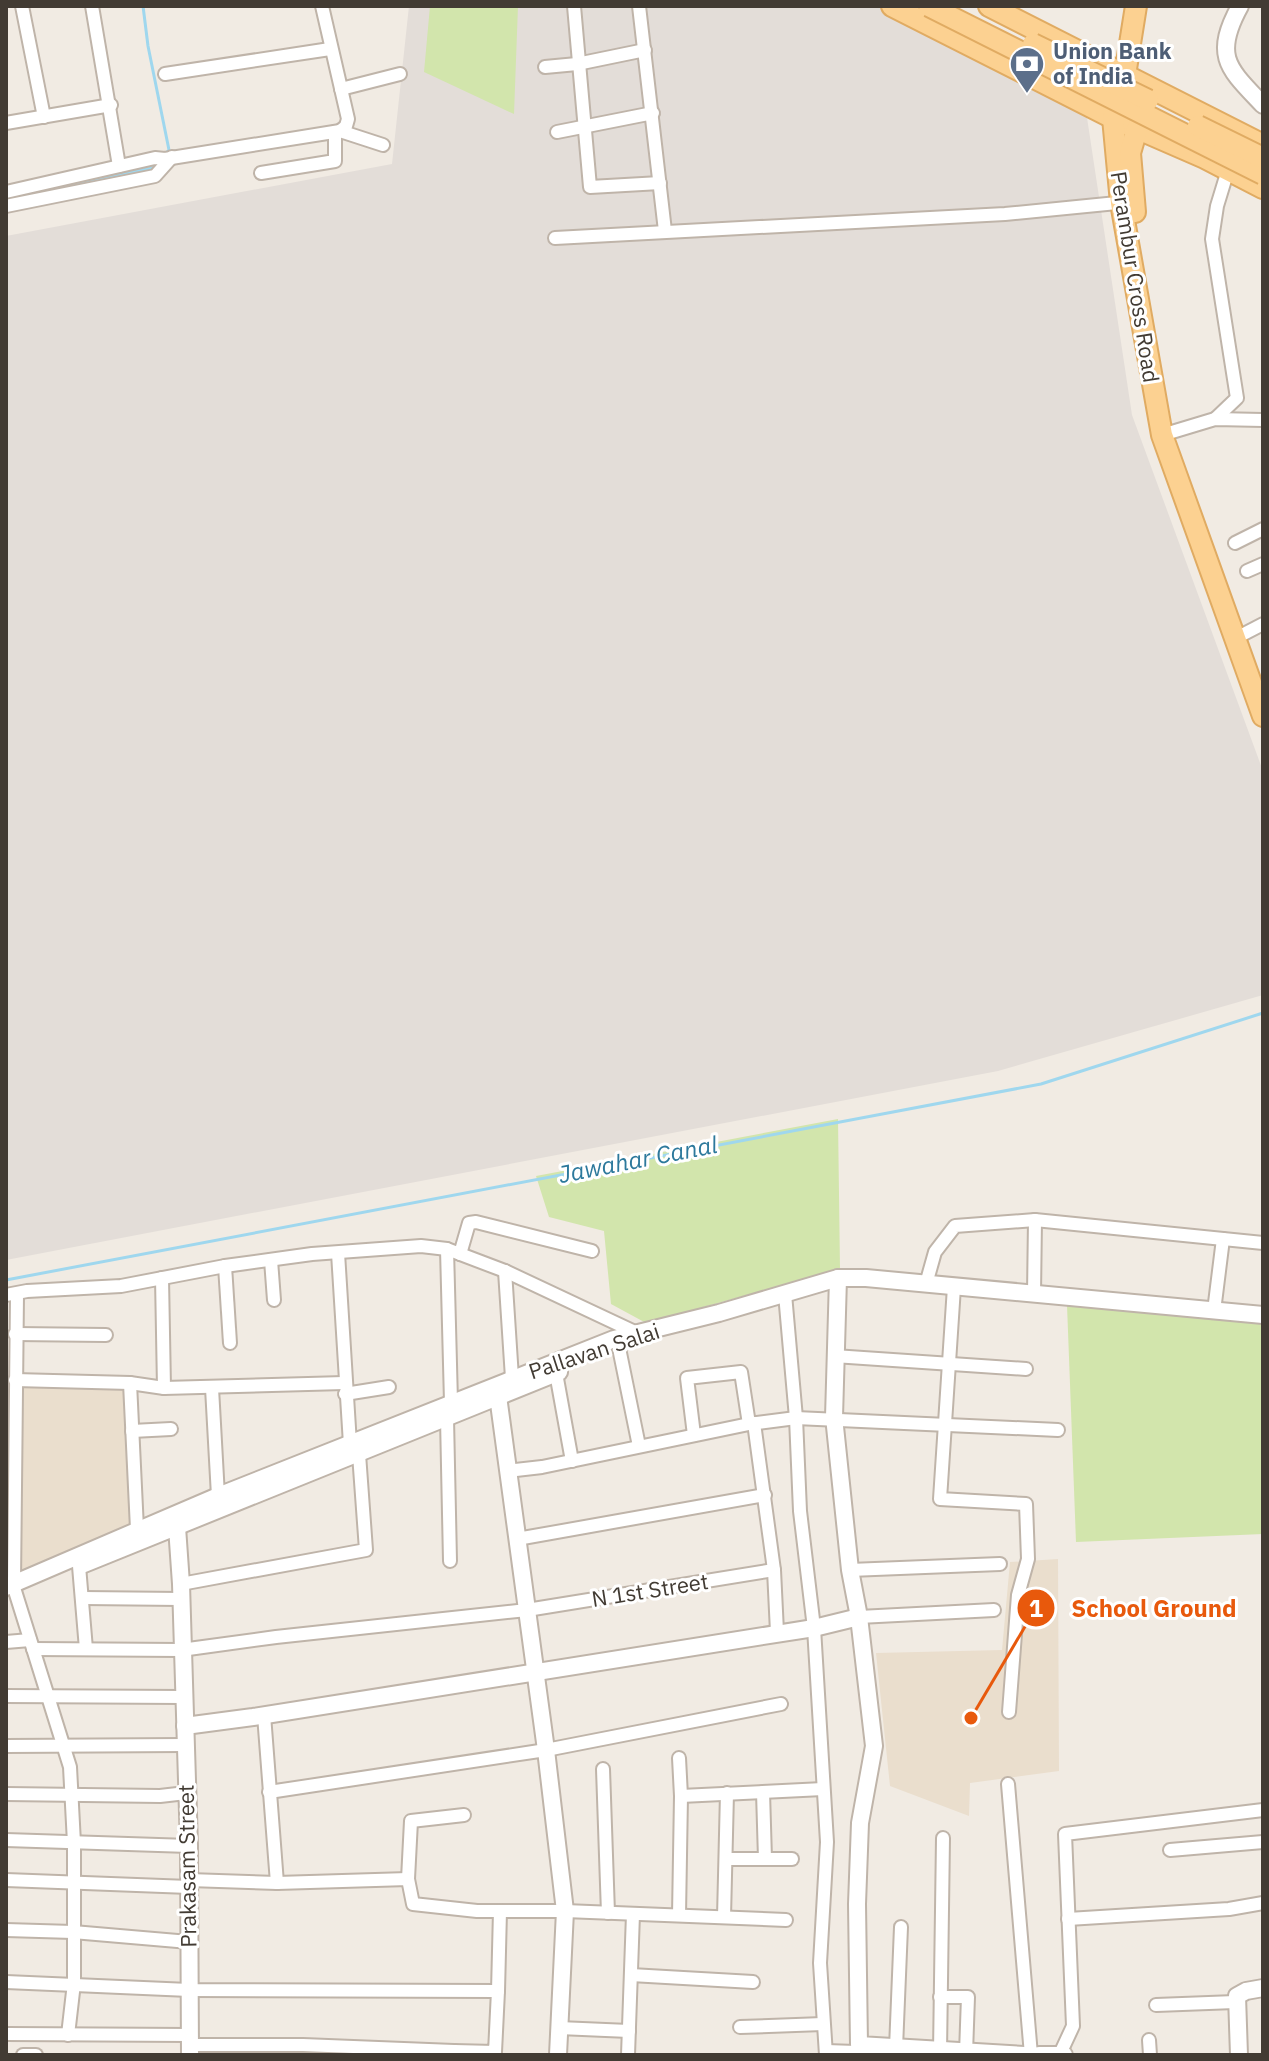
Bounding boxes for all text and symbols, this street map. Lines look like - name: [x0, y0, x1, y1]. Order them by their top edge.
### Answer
- place label: Union Bank of India: [1053, 36, 1172, 90]
- bank icon: Union Bank of India: [1008, 45, 1046, 95]
- street label: Perambur Cross Road: [1104, 169, 1167, 385]
- water label: Jawahar Canal: [556, 1128, 721, 1190]
- street label: Pallavan Salai: [525, 1316, 663, 1385]
- street label: N 1st Street: [589, 1566, 710, 1613]
- callout: School Ground: [1016, 1584, 1253, 1632]
- text: 1: [1029, 1592, 1043, 1624]
- text: School Ground: [1071, 1592, 1237, 1624]
- street label: Prakasam Street: [171, 1784, 202, 1948]

